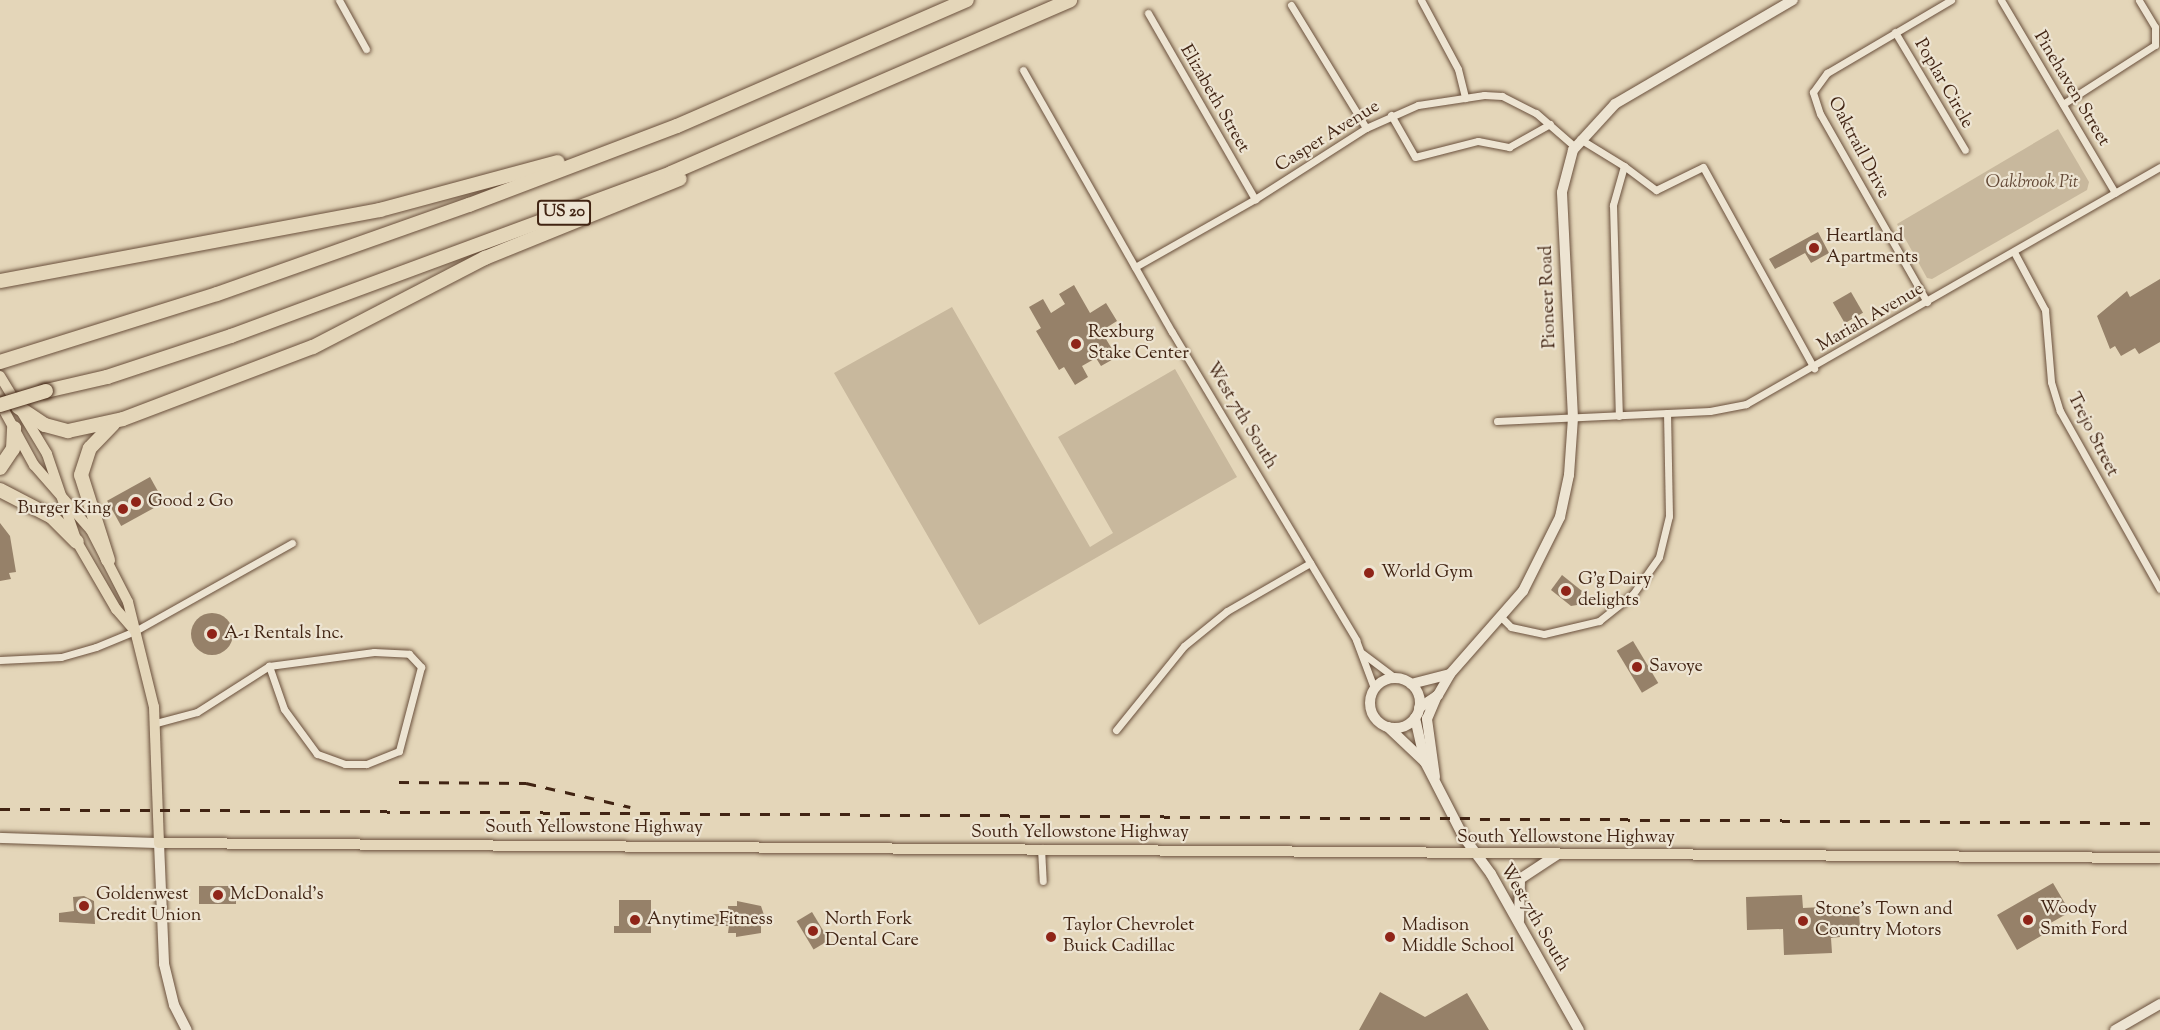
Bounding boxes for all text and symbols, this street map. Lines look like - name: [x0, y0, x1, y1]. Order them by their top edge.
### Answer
- street label: Pinehaven Street: [2028, 27, 2114, 151]
- street label: Poplar Circle: [1909, 35, 1977, 133]
- street label: Elizabeth Street: [1174, 41, 1254, 157]
- street label: Oaktrail Drive: [1822, 94, 1894, 202]
- street label: Casper Avenue: [1272, 96, 1384, 178]
- park label: Oakbrook Pit: [1985, 172, 2079, 194]
- road number: US 20: [537, 200, 591, 226]
- place label: Heartland Apartments: [1826, 227, 1918, 270]
- marker: Heartland Apartments: [1807, 241, 1821, 255]
- street label: Pioneer Road: [1536, 245, 1562, 349]
- street label: Mariah Avenue: [1814, 279, 1928, 357]
- place label: Rexburg Stake Center: [1088, 323, 1189, 366]
- marker: Rexburg Stake Center: [1069, 337, 1083, 351]
- street label: West 7th South: [1201, 359, 1281, 473]
- street label: Trejo Street: [2062, 389, 2122, 481]
- place label: Good 2 Go: [148, 491, 233, 513]
- marker: Good 2 Go: [129, 495, 143, 509]
- place label: Burger King: [17, 498, 111, 520]
- marker: Burger King: [116, 502, 130, 516]
- place label: World Gym: [1381, 562, 1473, 584]
- marker: World Gym: [1362, 566, 1376, 580]
- place label: G'g Dairy delights: [1578, 570, 1652, 612]
- marker: G'g Dairy delights: [1559, 584, 1573, 598]
- place label: A-1 Rentals Inc.: [224, 623, 344, 645]
- marker: A-1 Rentals Inc.: [205, 627, 219, 641]
- place label: Savoye: [1649, 656, 1703, 678]
- marker: Savoye: [1630, 660, 1644, 674]
- street label: South Yellowstone Highway: [485, 817, 703, 839]
- street label: South Yellowstone Highway: [971, 822, 1189, 844]
- street label: South Yellowstone Highway: [1457, 827, 1675, 849]
- street label: West 7th South: [1494, 860, 1574, 976]
- place label: McDonald's: [230, 884, 324, 906]
- place label: Goldenwest Credit Union: [96, 885, 201, 928]
- marker: McDonald's: [211, 888, 225, 902]
- marker: Goldenwest Credit Union: [77, 899, 91, 913]
- place label: Woody Smith Ford: [2040, 899, 2128, 942]
- place label: Stone's Town and Country Motors: [1815, 900, 1953, 942]
- place label: Anytime Fitness: [647, 909, 773, 931]
- place label: North Fork Dental Care: [825, 910, 919, 952]
- marker: Anytime Fitness: [628, 913, 642, 927]
- marker: Woody Smith Ford: [2021, 913, 2035, 927]
- marker: Stone's Town and Country Motors: [1796, 914, 1810, 928]
- place label: Taylor Chevrolet Buick Cadillac: [1063, 916, 1195, 958]
- place label: Madison Middle School: [1402, 916, 1515, 958]
- marker: North Fork Dental Care: [806, 924, 820, 938]
- marker: Taylor Chevrolet Buick Cadillac: [1044, 930, 1058, 944]
- marker: Madison Middle School: [1383, 930, 1397, 944]

